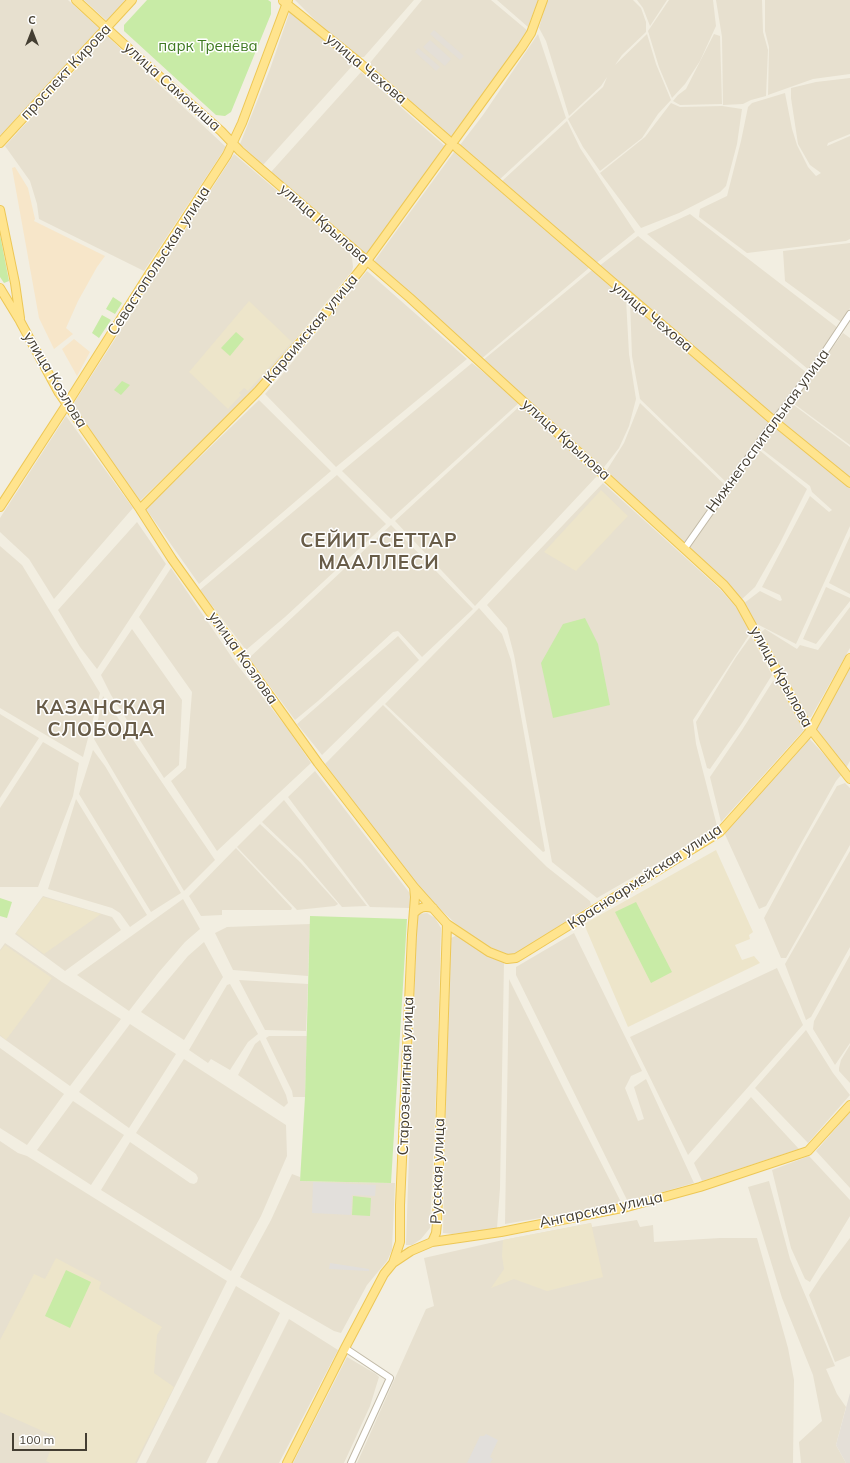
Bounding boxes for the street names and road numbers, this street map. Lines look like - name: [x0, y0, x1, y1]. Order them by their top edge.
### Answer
- street label: проспект Кирова: [17, 20, 115, 124]
- street label: улица Чехова: [322, 30, 410, 108]
- street label: улица Самокиша: [120, 39, 224, 135]
- street label: улица Крылова: [276, 180, 372, 268]
- street label: Севастопольская улица: [104, 183, 214, 339]
- street label: Караимская улица: [260, 271, 362, 387]
- street label: улица Чехова: [608, 278, 696, 356]
- street label: улица Козлова: [19, 329, 91, 431]
- street label: Нижнегоспитальная улица: [703, 346, 833, 516]
- street label: улица Крылова: [518, 396, 614, 484]
- street label: улица Козлова: [204, 608, 282, 708]
- street label: улица Крылова: [746, 623, 816, 731]
- street label: Красноармейская улица: [565, 821, 725, 933]
- street label: Старозенитная улица: [394, 996, 418, 1156]
- street label: Русская улица: [427, 1118, 449, 1224]
- street label: Ангарская улица: [538, 1188, 664, 1232]

